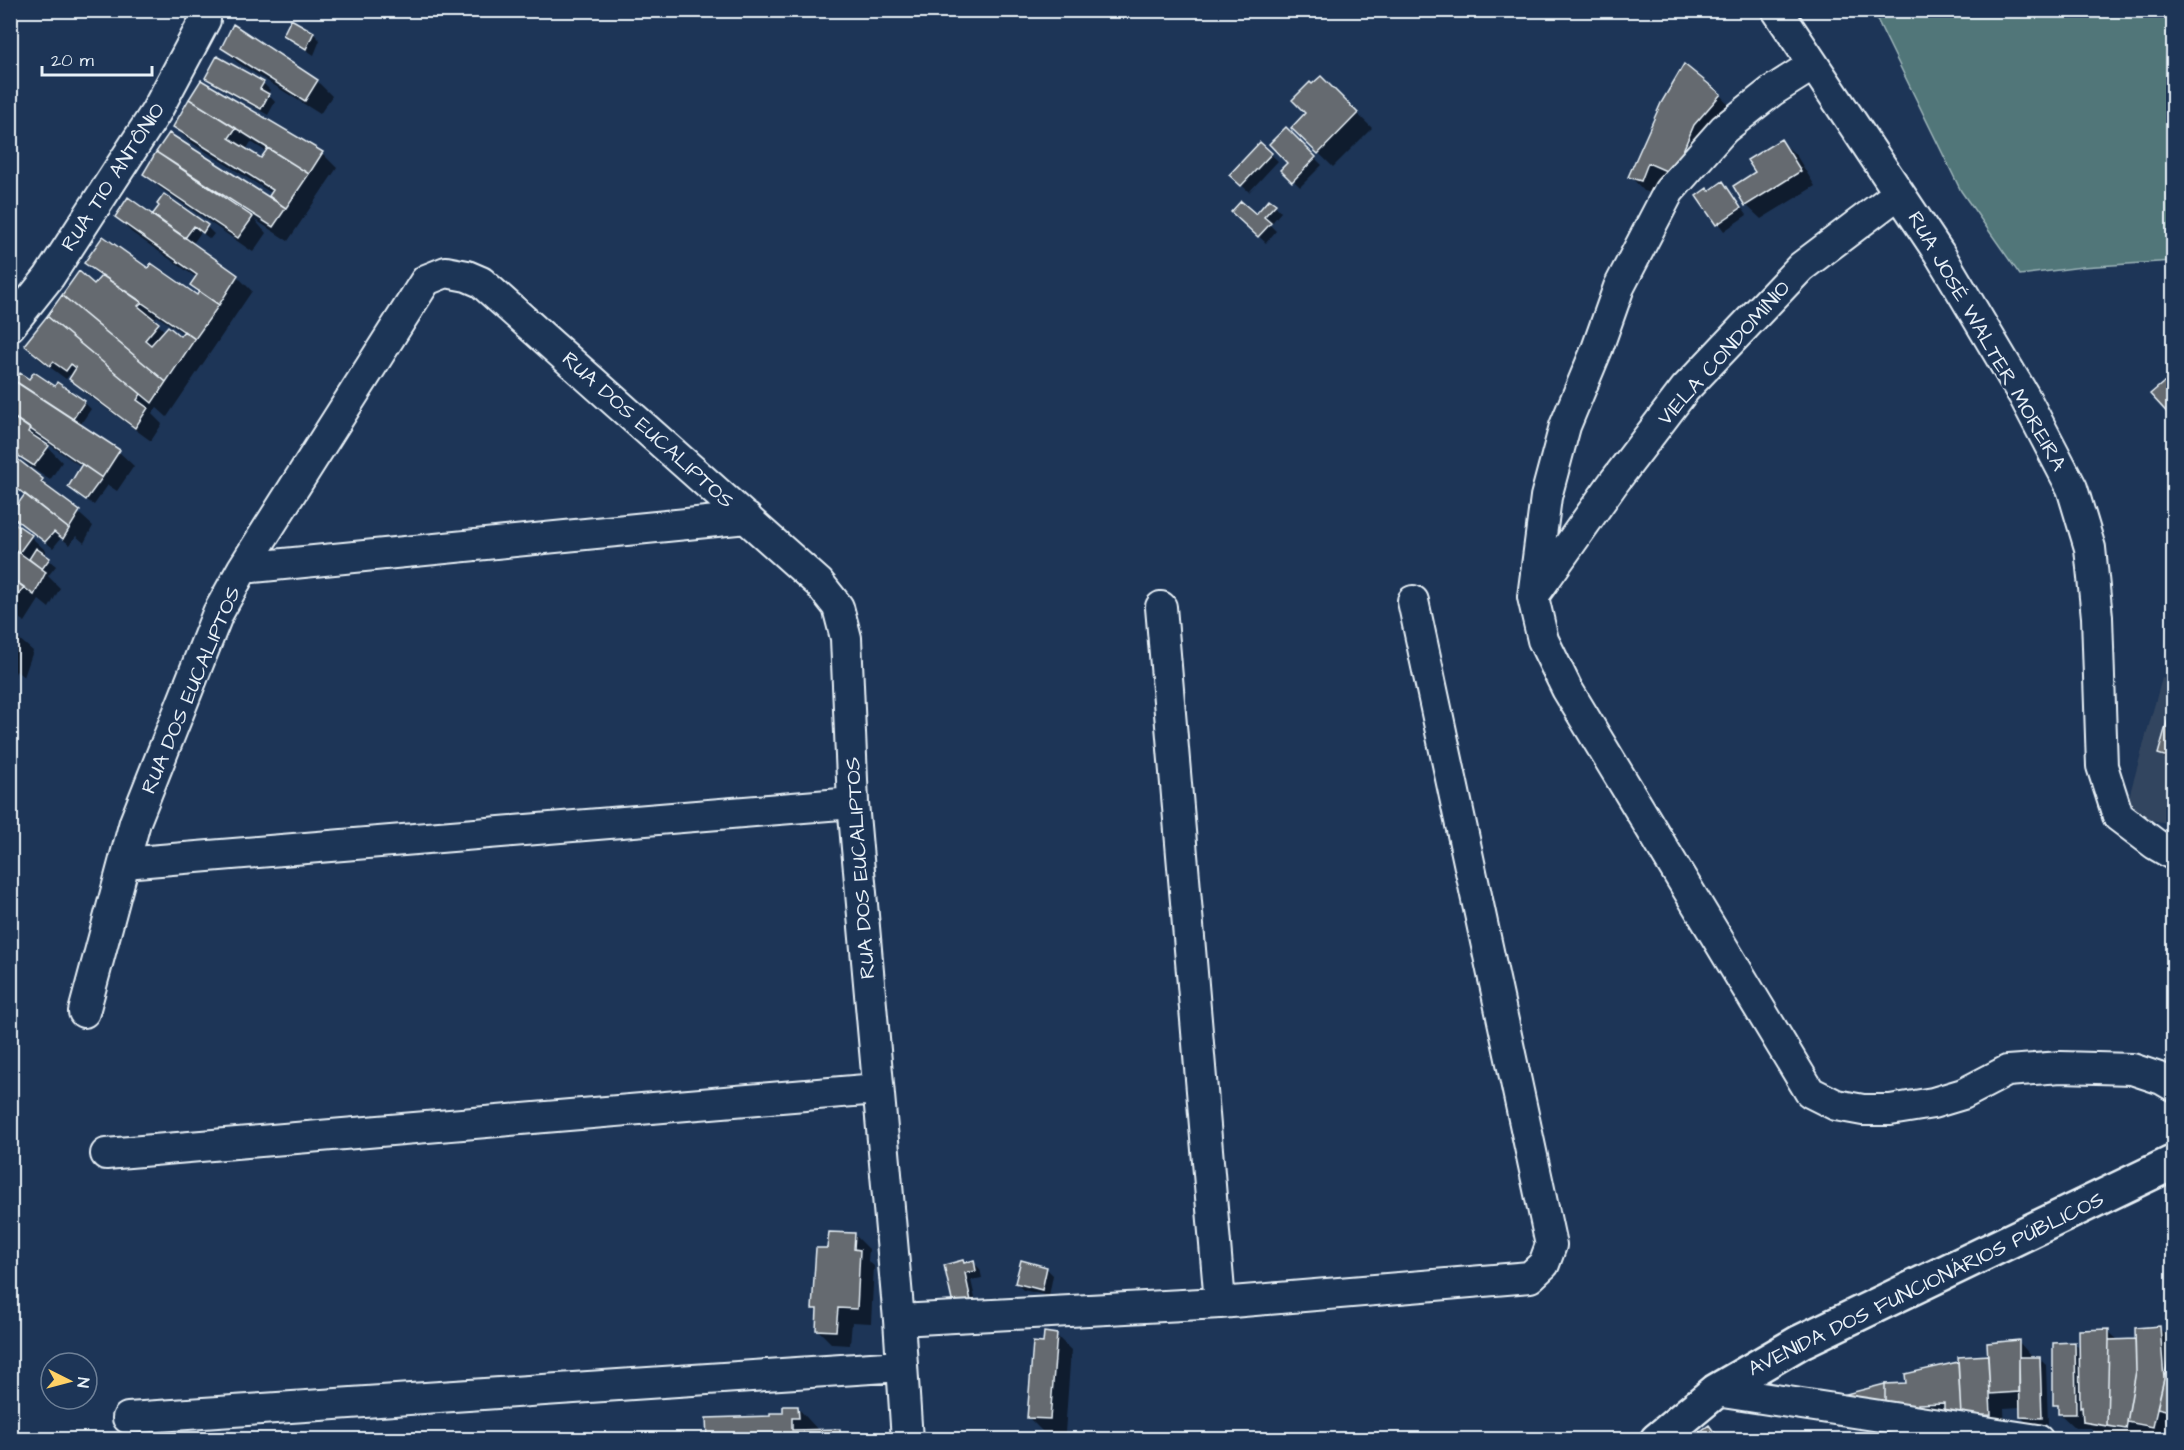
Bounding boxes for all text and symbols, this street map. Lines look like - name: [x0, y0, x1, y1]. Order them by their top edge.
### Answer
- scale bar: [42, 39, 152, 77]
- text: 20 m: [51, 48, 94, 73]
- street label: RUA TIO ANTÔNIO: [54, 97, 172, 257]
- street label: RUA JOSÉ WALTER MOREIRA: [1901, 206, 2074, 477]
- street label: VIELA CONDOMÍNIO: [1651, 274, 1797, 432]
- street label: RUA DOS EUCALIPTOS: [556, 345, 740, 515]
- street label: RUA DOS EUCALIPTOS: [134, 582, 248, 798]
- street label: RUA DOS EUCALIPTOS: [838, 756, 882, 980]
- street label: AVENIDA DOS FUNCIONÁRIOS PÚBLICOS: [1743, 1185, 2109, 1383]
- north arrow: [39, 1351, 99, 1411]
- text: N: [71, 1376, 94, 1389]

